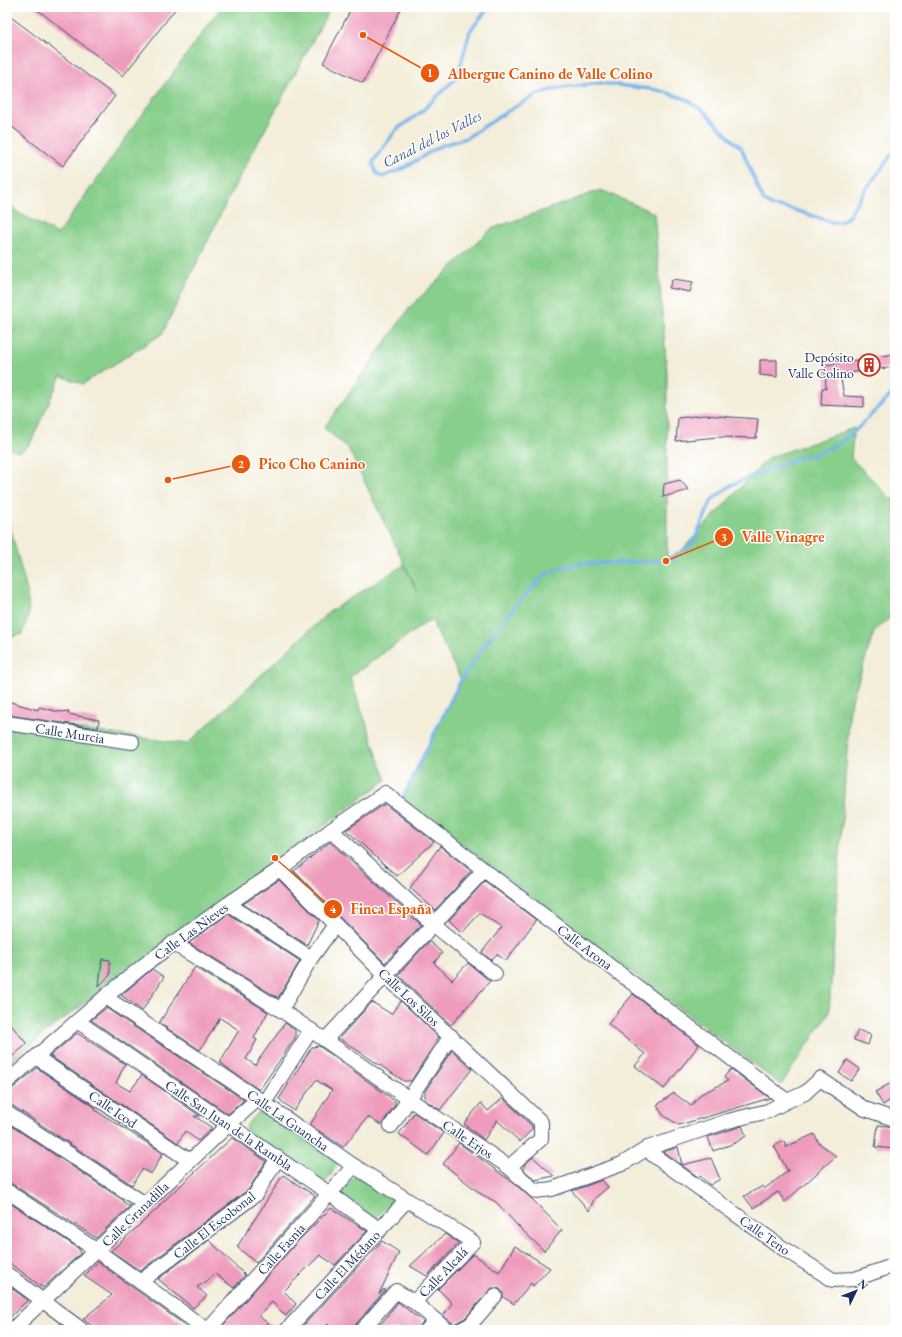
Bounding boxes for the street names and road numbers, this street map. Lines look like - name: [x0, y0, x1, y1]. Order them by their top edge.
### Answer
- street label: Calle Murcia: [34, 719, 106, 747]
- street label: Calle Las Nieves: [150, 898, 232, 964]
- street label: Calle Arona: [554, 920, 617, 974]
- street label: Calle Los Silos: [374, 964, 444, 1030]
- street label: Calle San Juan de la Rambla: [162, 1076, 297, 1175]
- street label: Calle La Guancha: [243, 1085, 333, 1155]
- street label: Calle Icod: [85, 1086, 141, 1132]
- street label: Calle Erjos: [439, 1115, 497, 1163]
- street label: Calle Granadilla: [98, 1177, 173, 1251]
- street label: Calle El Escobonal: [169, 1187, 259, 1263]
- street label: Calle Teno: [736, 1211, 794, 1259]
- street label: Calle Fasnia: [253, 1219, 309, 1279]
- street label: Calle El Médano: [310, 1226, 384, 1304]
- street label: Calle Alcalá: [414, 1243, 472, 1301]

